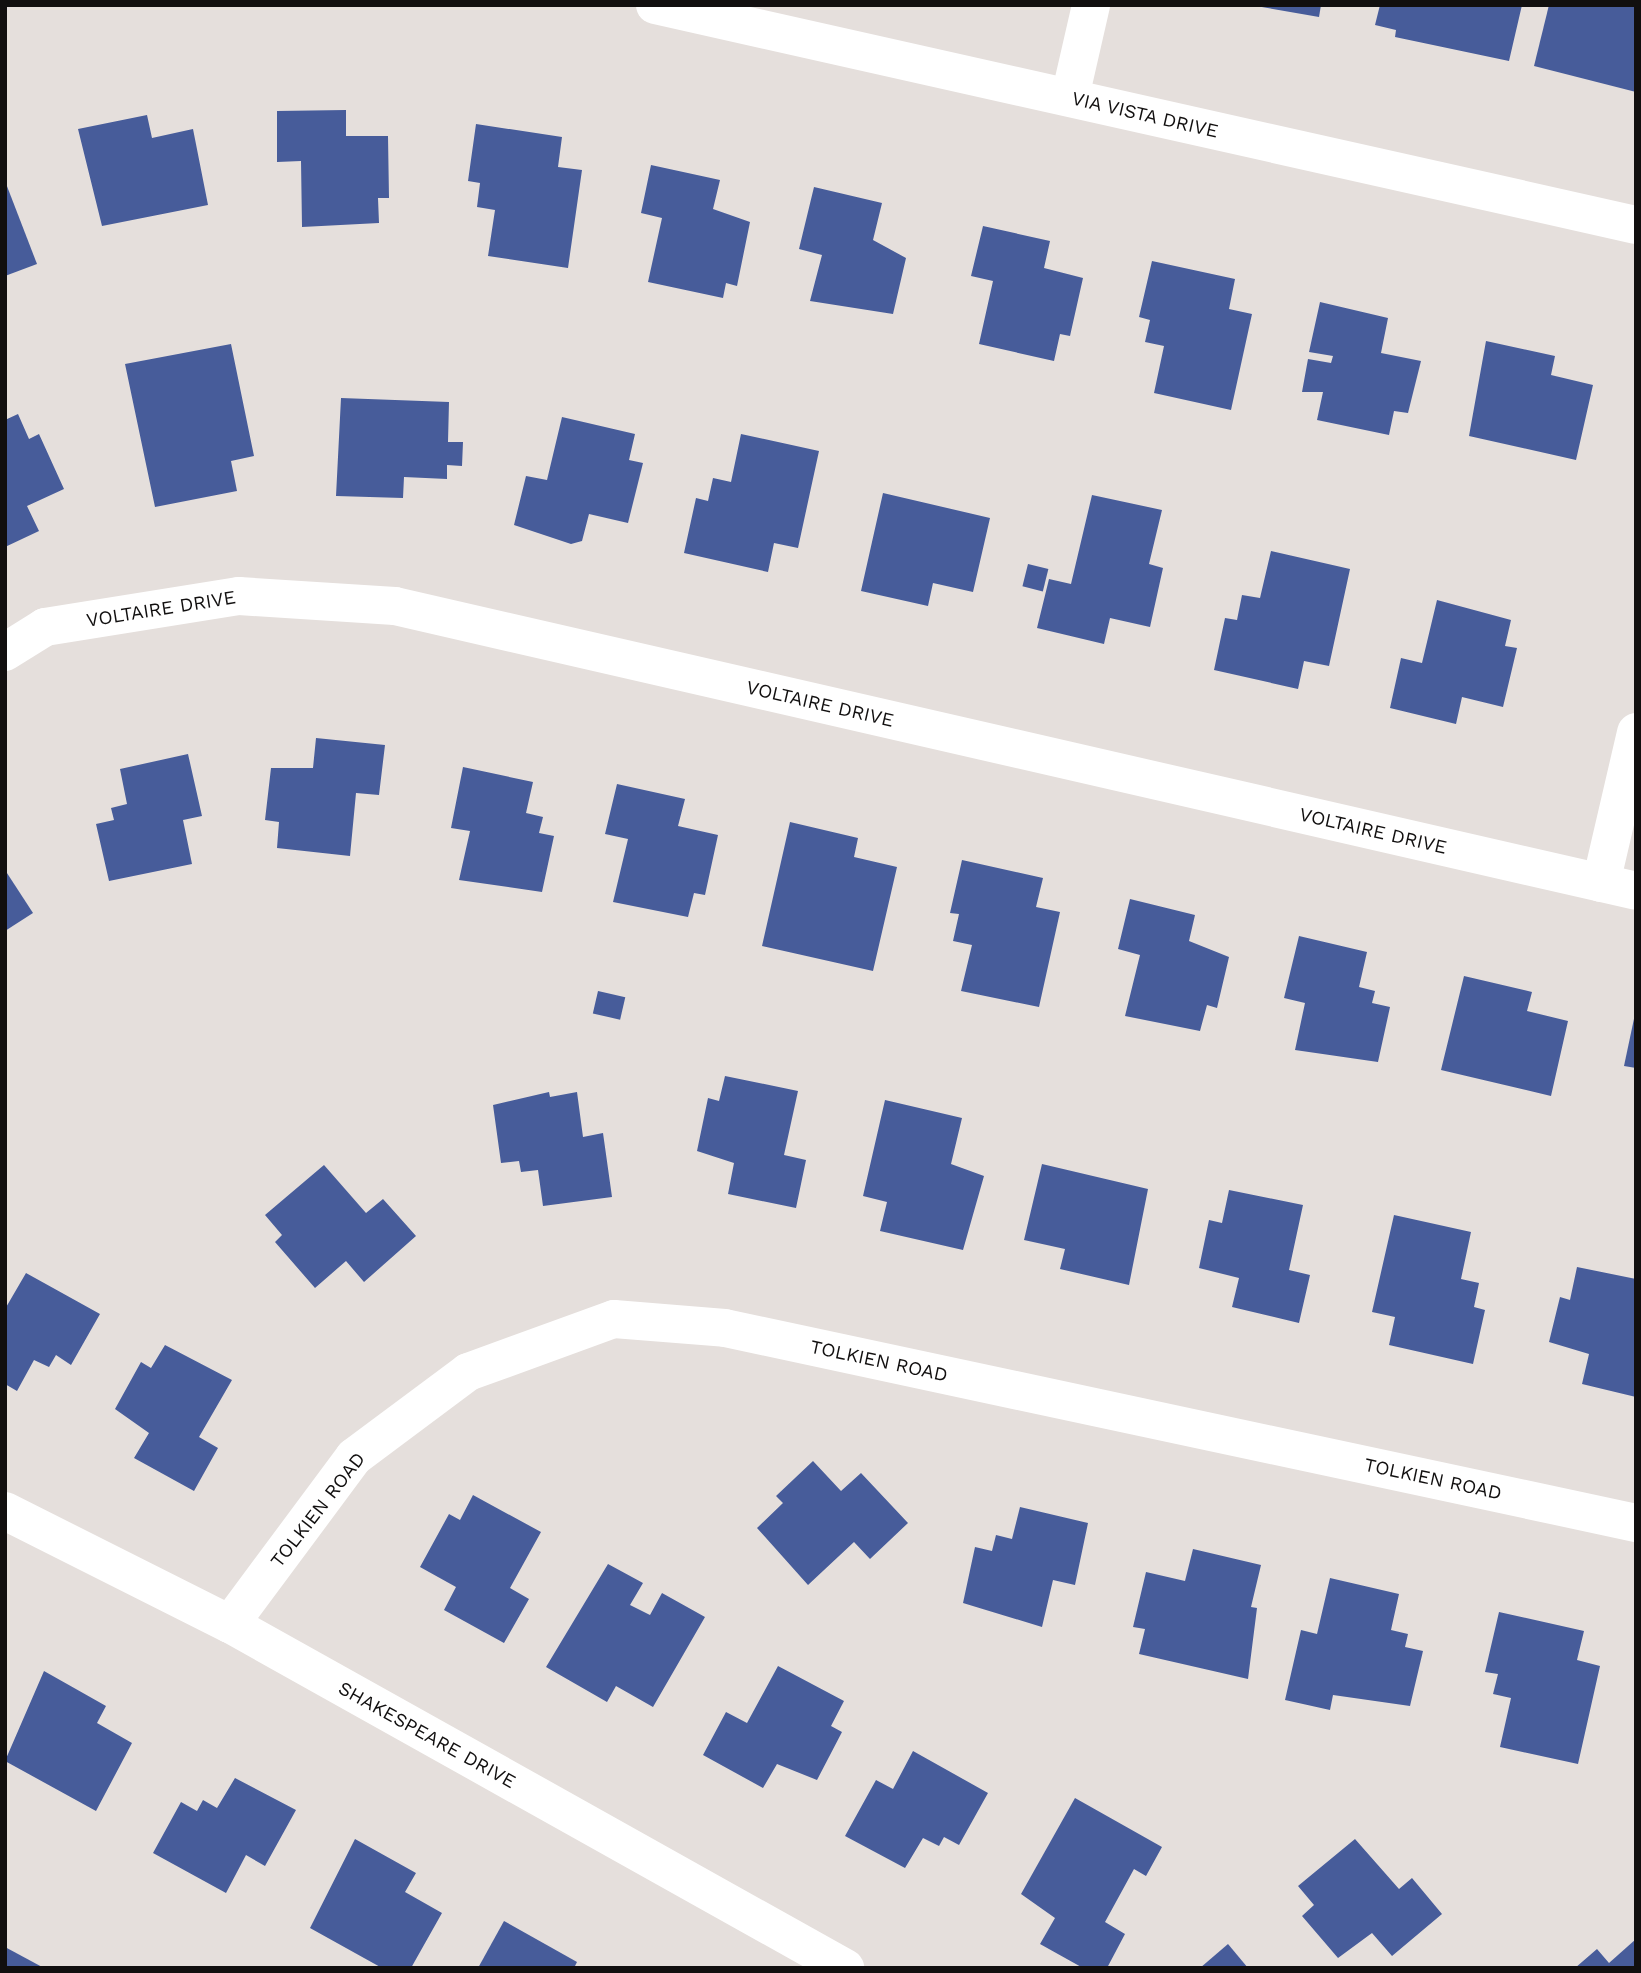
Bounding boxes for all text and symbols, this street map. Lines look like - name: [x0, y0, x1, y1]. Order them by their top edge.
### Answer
- street label: VIA VISTA DRIVE: [1069, 87, 1221, 143]
- street label: VOLTAIRE DRIVE: [85, 586, 237, 632]
- street label: VOLTAIRE DRIVE: [744, 676, 896, 732]
- street label: VOLTAIRE DRIVE: [1297, 803, 1449, 859]
- street label: TOLKIEN ROAD: [808, 1335, 950, 1387]
- street label: TOLKIEN ROAD: [266, 1448, 370, 1572]
- street label: TOLKIEN ROAD: [1362, 1453, 1504, 1505]
- street label: SHAKESPEARE DRIVE: [334, 1677, 520, 1793]

